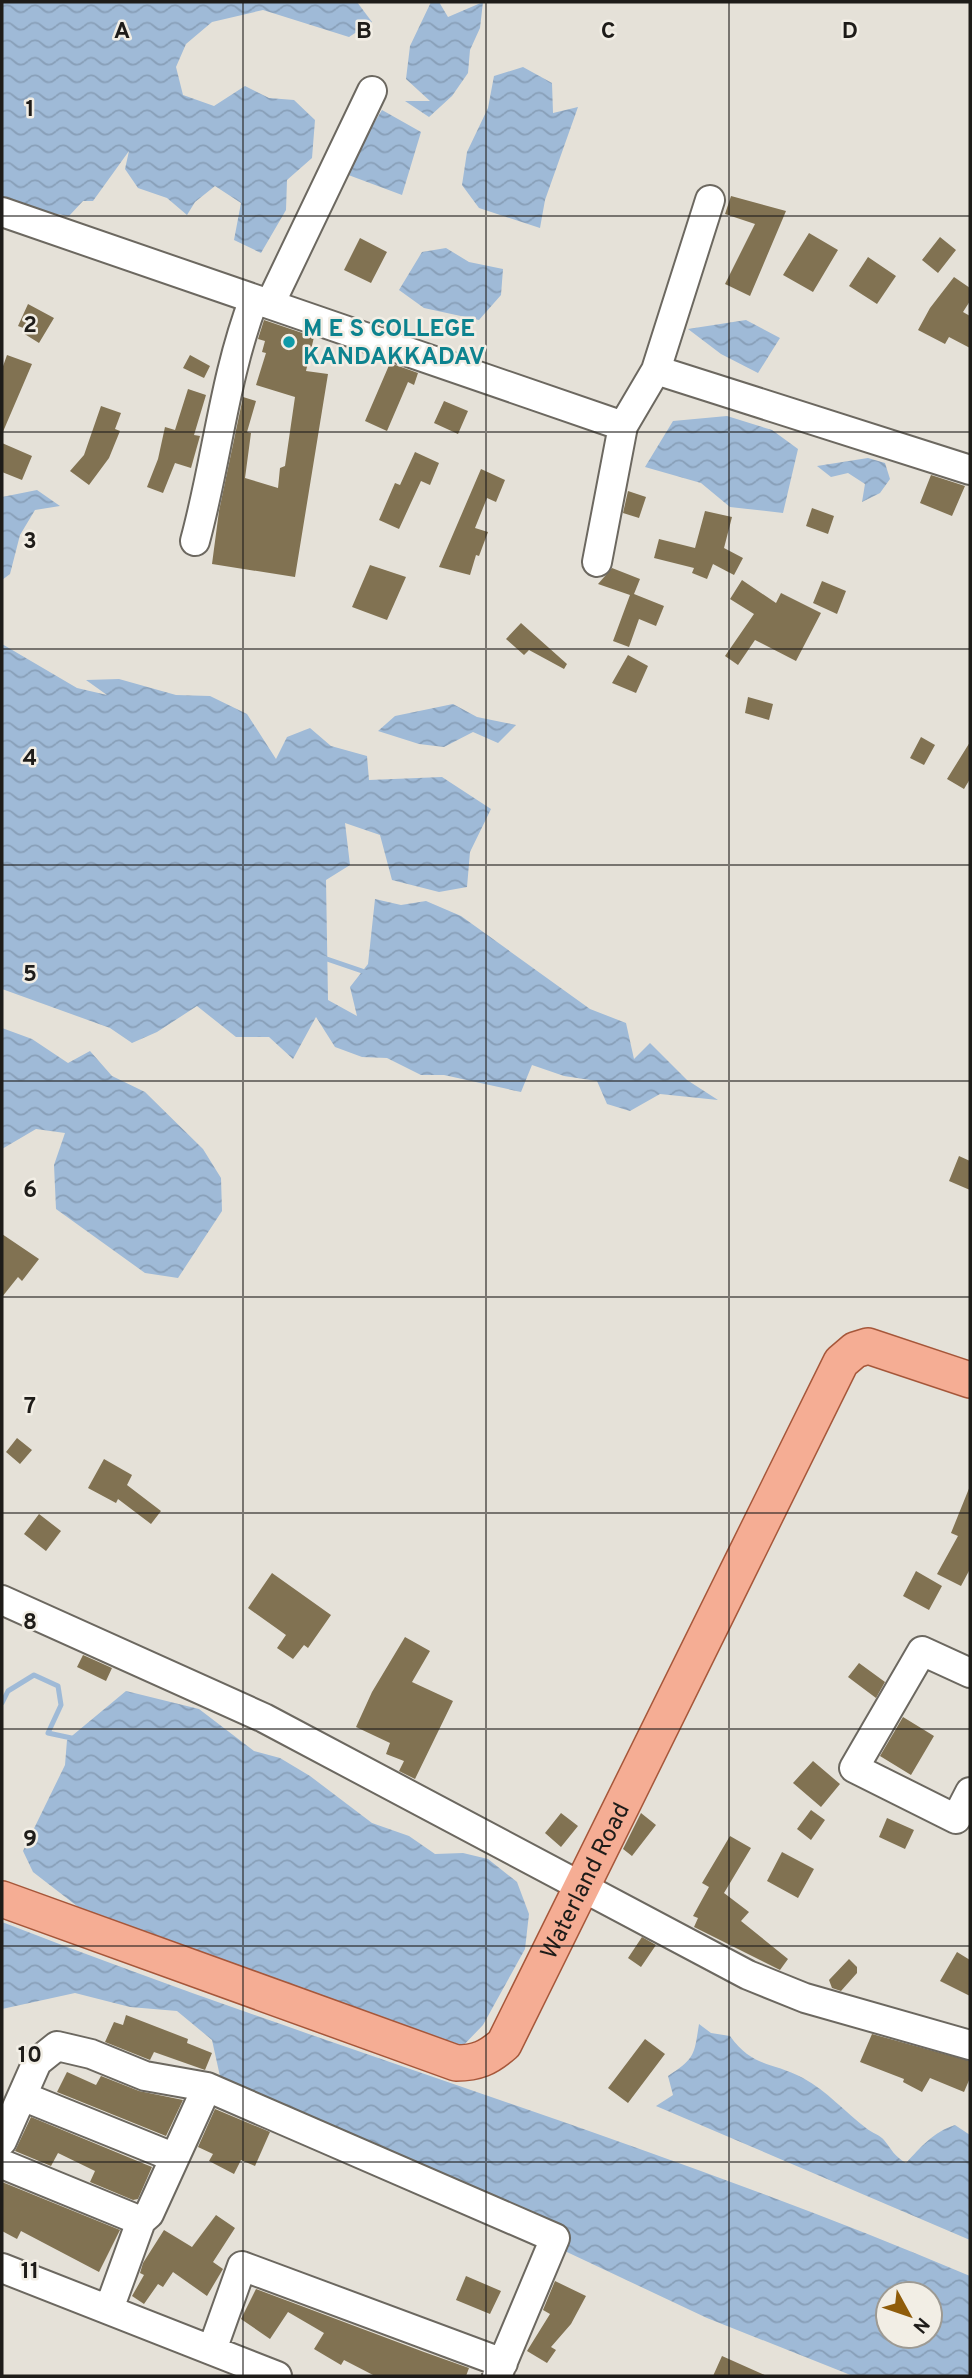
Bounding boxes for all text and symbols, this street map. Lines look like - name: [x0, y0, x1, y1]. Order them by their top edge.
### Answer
- text: A: [114, 18, 130, 47]
- text: B: [356, 18, 372, 47]
- text: C: [601, 18, 615, 47]
- text: D: [842, 18, 858, 47]
- text: 1: [25, 96, 35, 125]
- text: 2: [23, 312, 37, 341]
- place label: M E S COLLEGE KANDAKKADAV: [303, 315, 485, 373]
- marker: M E S COLLEGE KANDAKKADAV: [281, 334, 297, 350]
- text: 3: [23, 528, 37, 557]
- text: 4: [23, 745, 37, 774]
- text: 5: [23, 961, 37, 990]
- text: 6: [23, 1177, 37, 1206]
- text: 7: [24, 1393, 36, 1422]
- text: 8: [23, 1609, 37, 1638]
- street label: Waterland Road: [535, 1798, 638, 1965]
- text: 9: [23, 1826, 37, 1855]
- text: 10: [18, 2042, 42, 2071]
- text: 11: [21, 2258, 39, 2287]
- north arrow: [874, 2280, 944, 2350]
- text: N: [907, 2312, 934, 2338]

